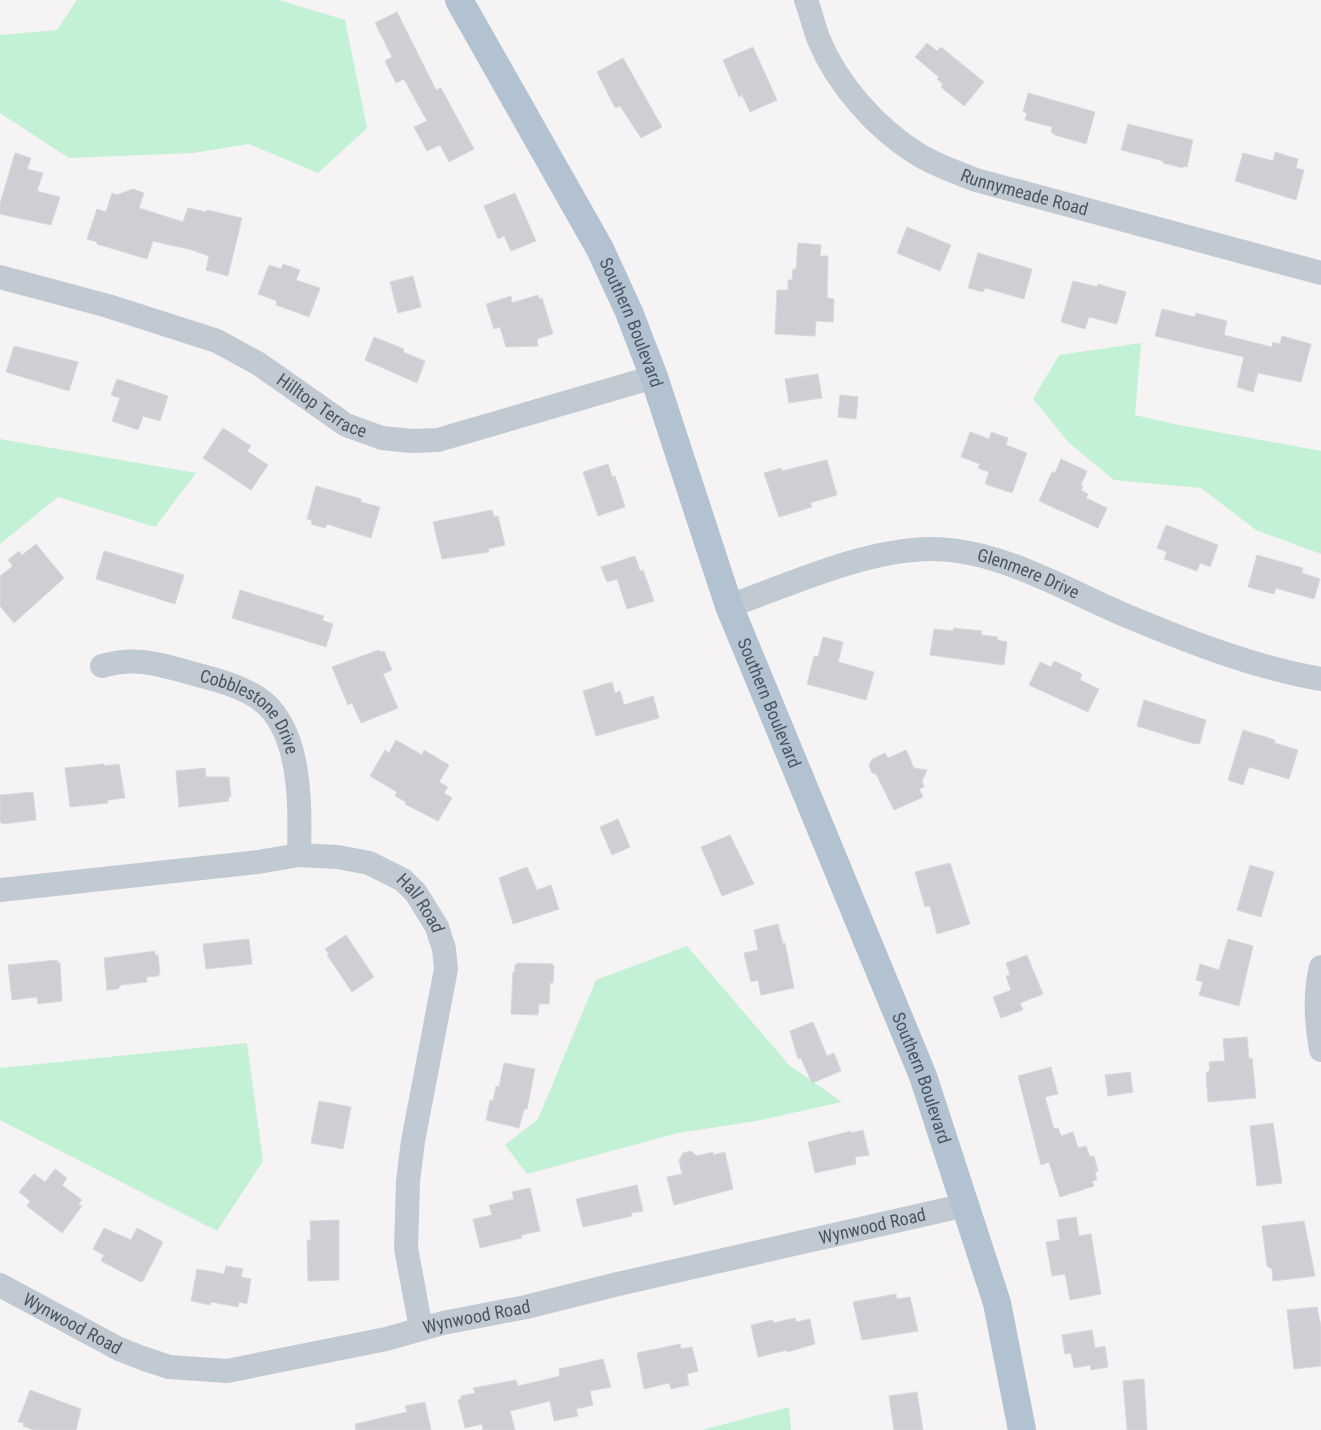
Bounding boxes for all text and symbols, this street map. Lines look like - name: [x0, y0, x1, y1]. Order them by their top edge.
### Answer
- street label: Runnymeade Road: [958, 164, 1091, 220]
- street label: Southern Boulevard: [595, 254, 668, 390]
- street label: Hilltop Terrace: [273, 369, 370, 442]
- street label: Glenmere Drive: [975, 544, 1083, 603]
- street label: Southern Boulevard: [733, 635, 806, 771]
- street label: Cobblestone Drive: [198, 665, 303, 756]
- street label: Hall Road: [392, 869, 449, 935]
- street label: Southern Boulevard: [888, 1009, 955, 1146]
- street label: Wynwood Road: [817, 1203, 928, 1248]
- street label: Wynwood Road: [19, 1288, 125, 1358]
- street label: Wynwood Road: [420, 1295, 532, 1338]

